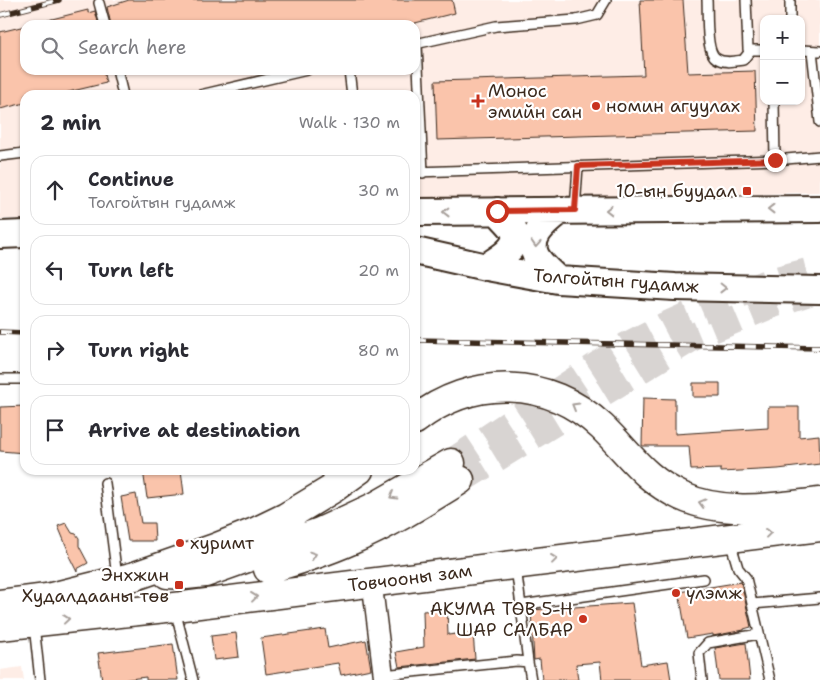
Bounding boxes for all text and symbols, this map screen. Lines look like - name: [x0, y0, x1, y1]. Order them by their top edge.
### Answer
- map controls: [760, 15, 805, 105]
- button: +: [760, 15, 805, 60]
- search box: [20, 20, 420, 75]
- icon: search: [38, 34, 66, 62]
- text: Search here: [78, 35, 187, 60]
- button: −: [760, 60, 805, 105]
- place label: Монос эмийн сан: [488, 79, 582, 124]
- place label: номин агуулах: [606, 94, 740, 118]
- marker: Монос эмийн сан: [472, 95, 484, 107]
- marker: номин агуулах: [590, 100, 602, 112]
- text: 2 min: [40, 109, 101, 137]
- text: Walk · 130 m: [299, 112, 400, 133]
- route end: [764, 149, 787, 172]
- text: Continue: [88, 167, 174, 192]
- icon: ahead: [41, 176, 69, 204]
- place label: 10-ын буудал: [616, 179, 737, 203]
- text: 30 m: [358, 180, 399, 201]
- marker: 10-ын буудал: [741, 185, 753, 197]
- text: Толгойтын гудамж: [88, 192, 235, 213]
- route start: [486, 200, 509, 223]
- one-way arrow: [767, 204, 775, 214]
- one-way arrow: [605, 205, 612, 215]
- one-way arrow: [442, 207, 450, 217]
- one-way arrow: [531, 241, 542, 249]
- icon: left: [41, 256, 69, 284]
- text: Turn left: [88, 258, 174, 283]
- text: 20 m: [358, 260, 399, 281]
- street label: Толгойтын гудамж: [532, 263, 700, 299]
- one-way arrow: [720, 283, 727, 293]
- icon: right: [41, 336, 69, 364]
- text: Turn right: [88, 338, 189, 363]
- text: 80 m: [358, 340, 399, 361]
- one-way arrow: [571, 403, 580, 413]
- icon: arrive: [41, 416, 69, 444]
- text: Arrive at destination: [88, 418, 300, 443]
- one-way arrow: [390, 490, 399, 500]
- one-way arrow: [698, 498, 706, 509]
- one-way arrow: [763, 529, 772, 539]
- place label: хуримт: [190, 531, 255, 555]
- marker: хуримт: [174, 537, 186, 549]
- one-way arrow: [308, 551, 317, 561]
- one-way arrow: [550, 555, 559, 565]
- street label: Товчооны зам: [347, 558, 473, 598]
- place label: Энхжин Худалдааны төв: [22, 563, 169, 608]
- marker: Энхжин Худалдааны төв: [173, 579, 185, 591]
- place label: үлэмж: [686, 581, 742, 605]
- marker: үлэмж: [670, 587, 682, 599]
- one-way arrow: [250, 592, 258, 603]
- place label: АКУМА ТӨВ 5-Н ШАР САЛБАР: [430, 597, 573, 642]
- marker: АКУМА ТӨВ 5-Н ШАР САЛБАР: [577, 613, 589, 625]
- one-way arrow: [62, 614, 70, 625]

